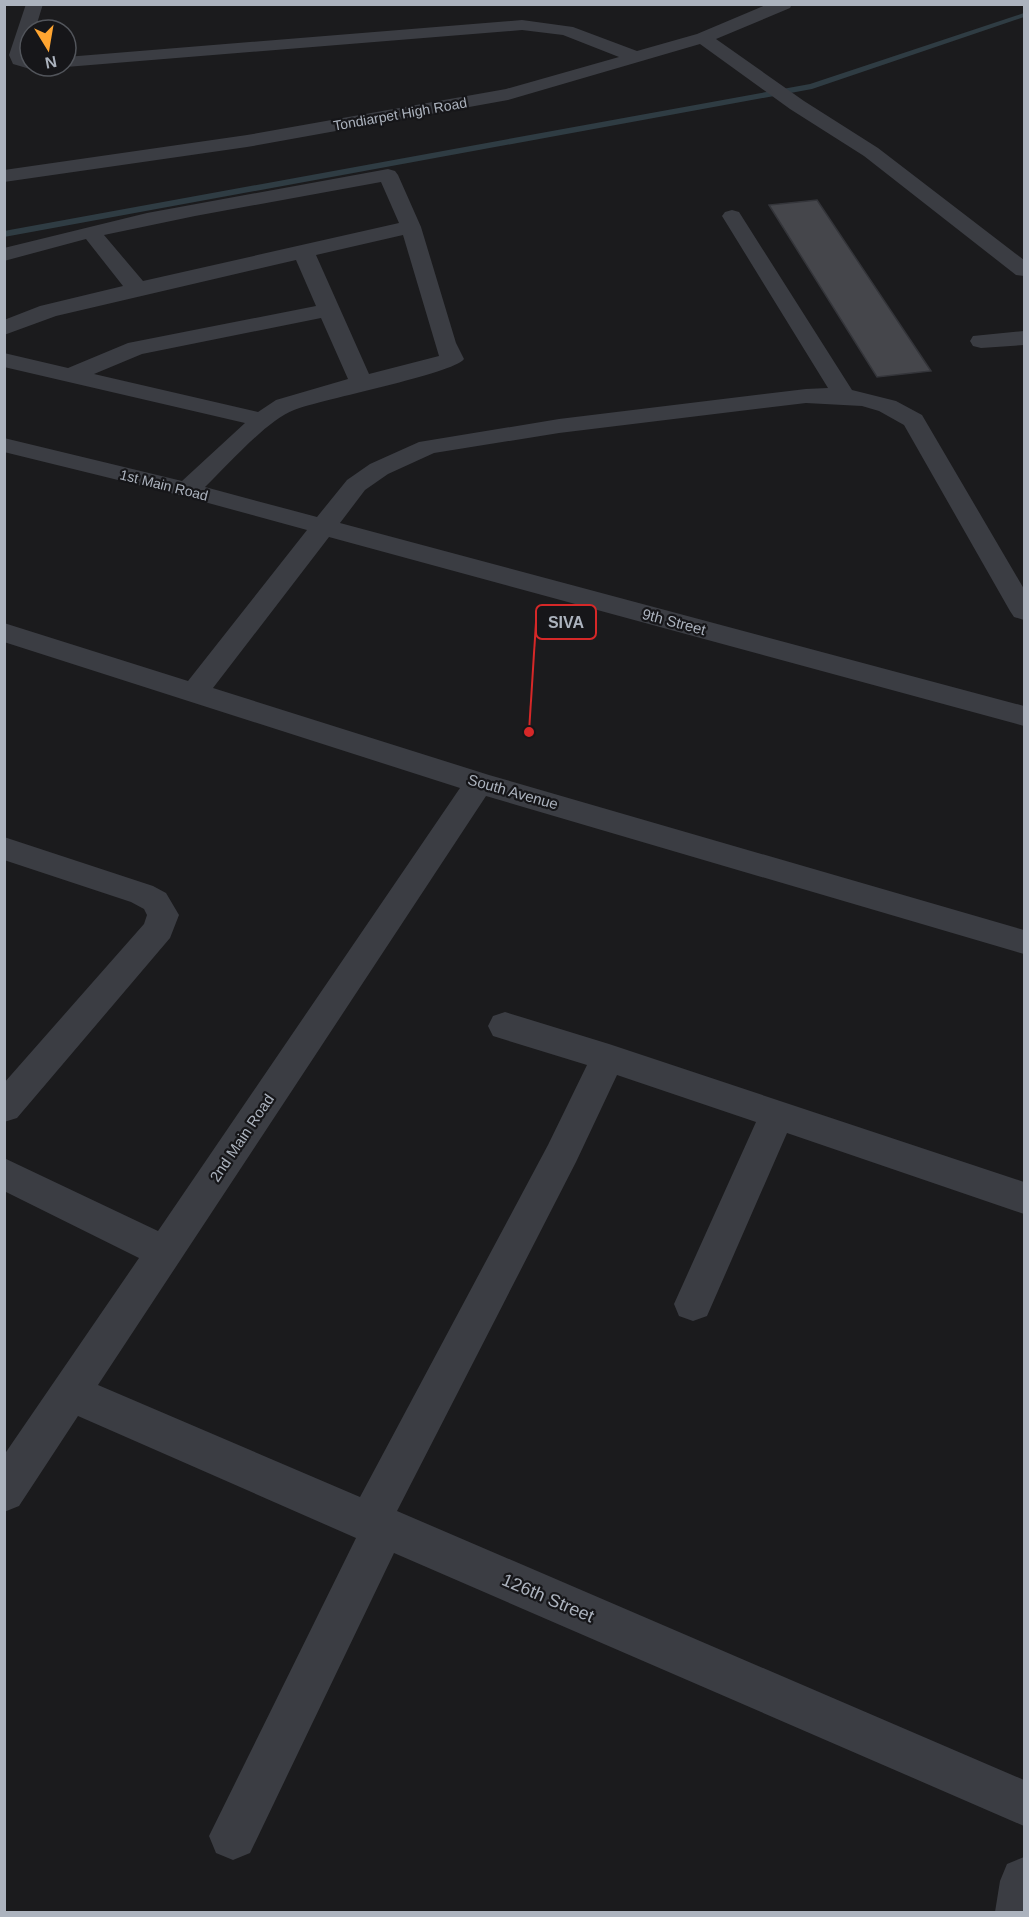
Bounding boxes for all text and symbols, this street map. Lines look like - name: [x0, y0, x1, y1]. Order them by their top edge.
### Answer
- north arrow: [18, 18, 78, 78]
- text: N: [43, 53, 58, 72]
- street label: Tondiarpet High Road: [332, 94, 468, 134]
- street label: 1st Main Road: [118, 466, 210, 504]
- callout: SIVA: [536, 605, 596, 639]
- street label: 9th Street: [641, 605, 709, 638]
- text: SIVA: [548, 614, 585, 631]
- street label: South Avenue: [466, 771, 560, 813]
- street label: 2nd Main Road: [206, 1091, 277, 1185]
- street label: 126th Street: [499, 1570, 597, 1626]

